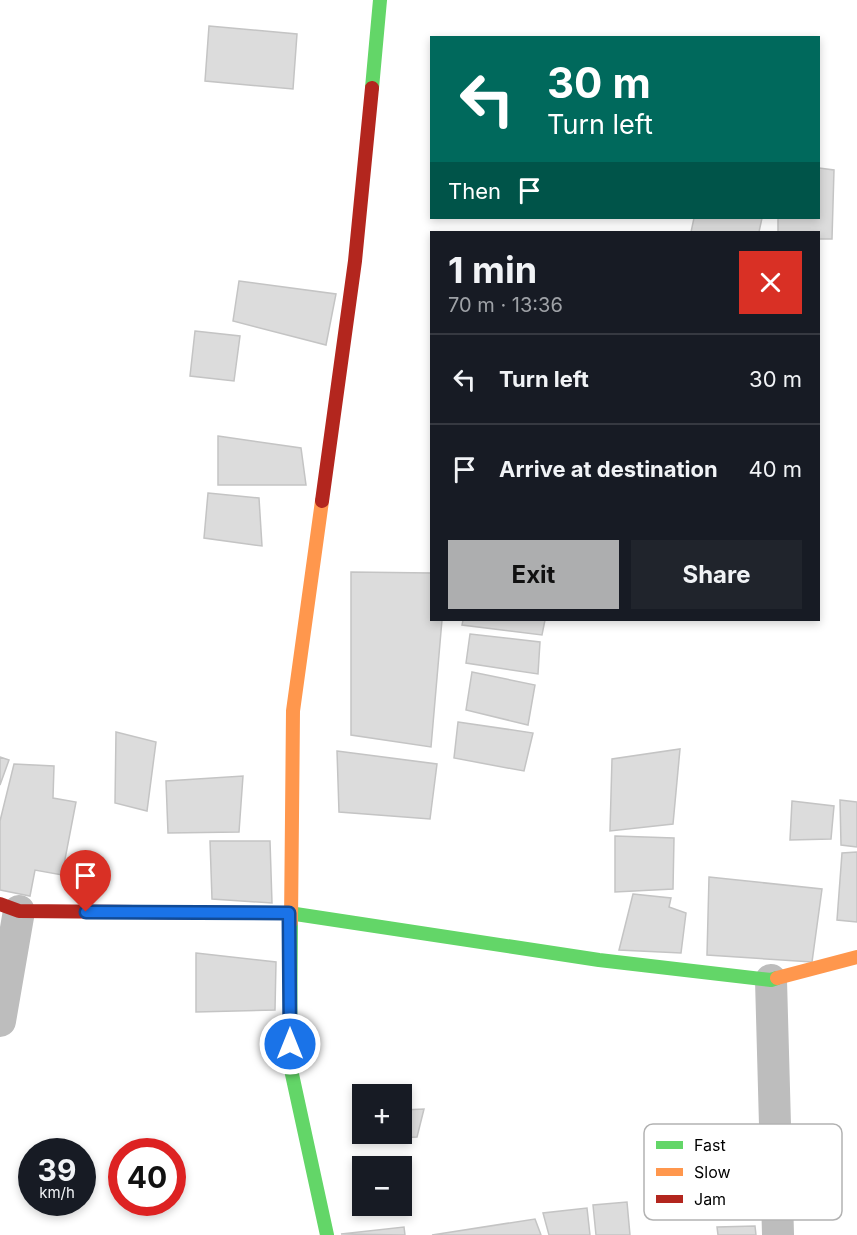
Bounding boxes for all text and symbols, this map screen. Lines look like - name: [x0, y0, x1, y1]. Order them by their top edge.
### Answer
- text: 30 m: [547, 57, 651, 108]
- icon: left: [448, 60, 526, 138]
- text: Turn left: [547, 108, 653, 141]
- icon: arrive: [513, 174, 546, 207]
- text: Then: [448, 178, 501, 204]
- text: 1 min: [448, 248, 537, 292]
- button: close: [739, 251, 802, 314]
- text: 70 m · 13:36: [448, 293, 563, 317]
- icon: left: [448, 363, 481, 396]
- text: Turn left: [499, 366, 589, 392]
- text: 30 m: [749, 366, 802, 392]
- icon: arrive: [448, 453, 481, 486]
- text: Arrive at destination: [499, 456, 718, 482]
- text: 40 m: [748, 456, 802, 482]
- button: Exit: [448, 540, 619, 609]
- button: Share: [631, 540, 802, 609]
- pin: [60, 850, 111, 912]
- icon: arrive: [69, 859, 102, 892]
- position arrow: [258, 1012, 322, 1076]
- map controls: [352, 1084, 412, 1216]
- button: +: [352, 1084, 412, 1144]
- legend: [644, 1124, 842, 1220]
- text: Fast: [694, 1135, 726, 1155]
- speed limit sign: 40: [108, 1138, 186, 1216]
- text: 39: [38, 1152, 76, 1188]
- button: −: [352, 1156, 412, 1216]
- text: Slow: [694, 1162, 731, 1182]
- text: km/h: [39, 1183, 75, 1202]
- text: Jam: [694, 1189, 726, 1209]

